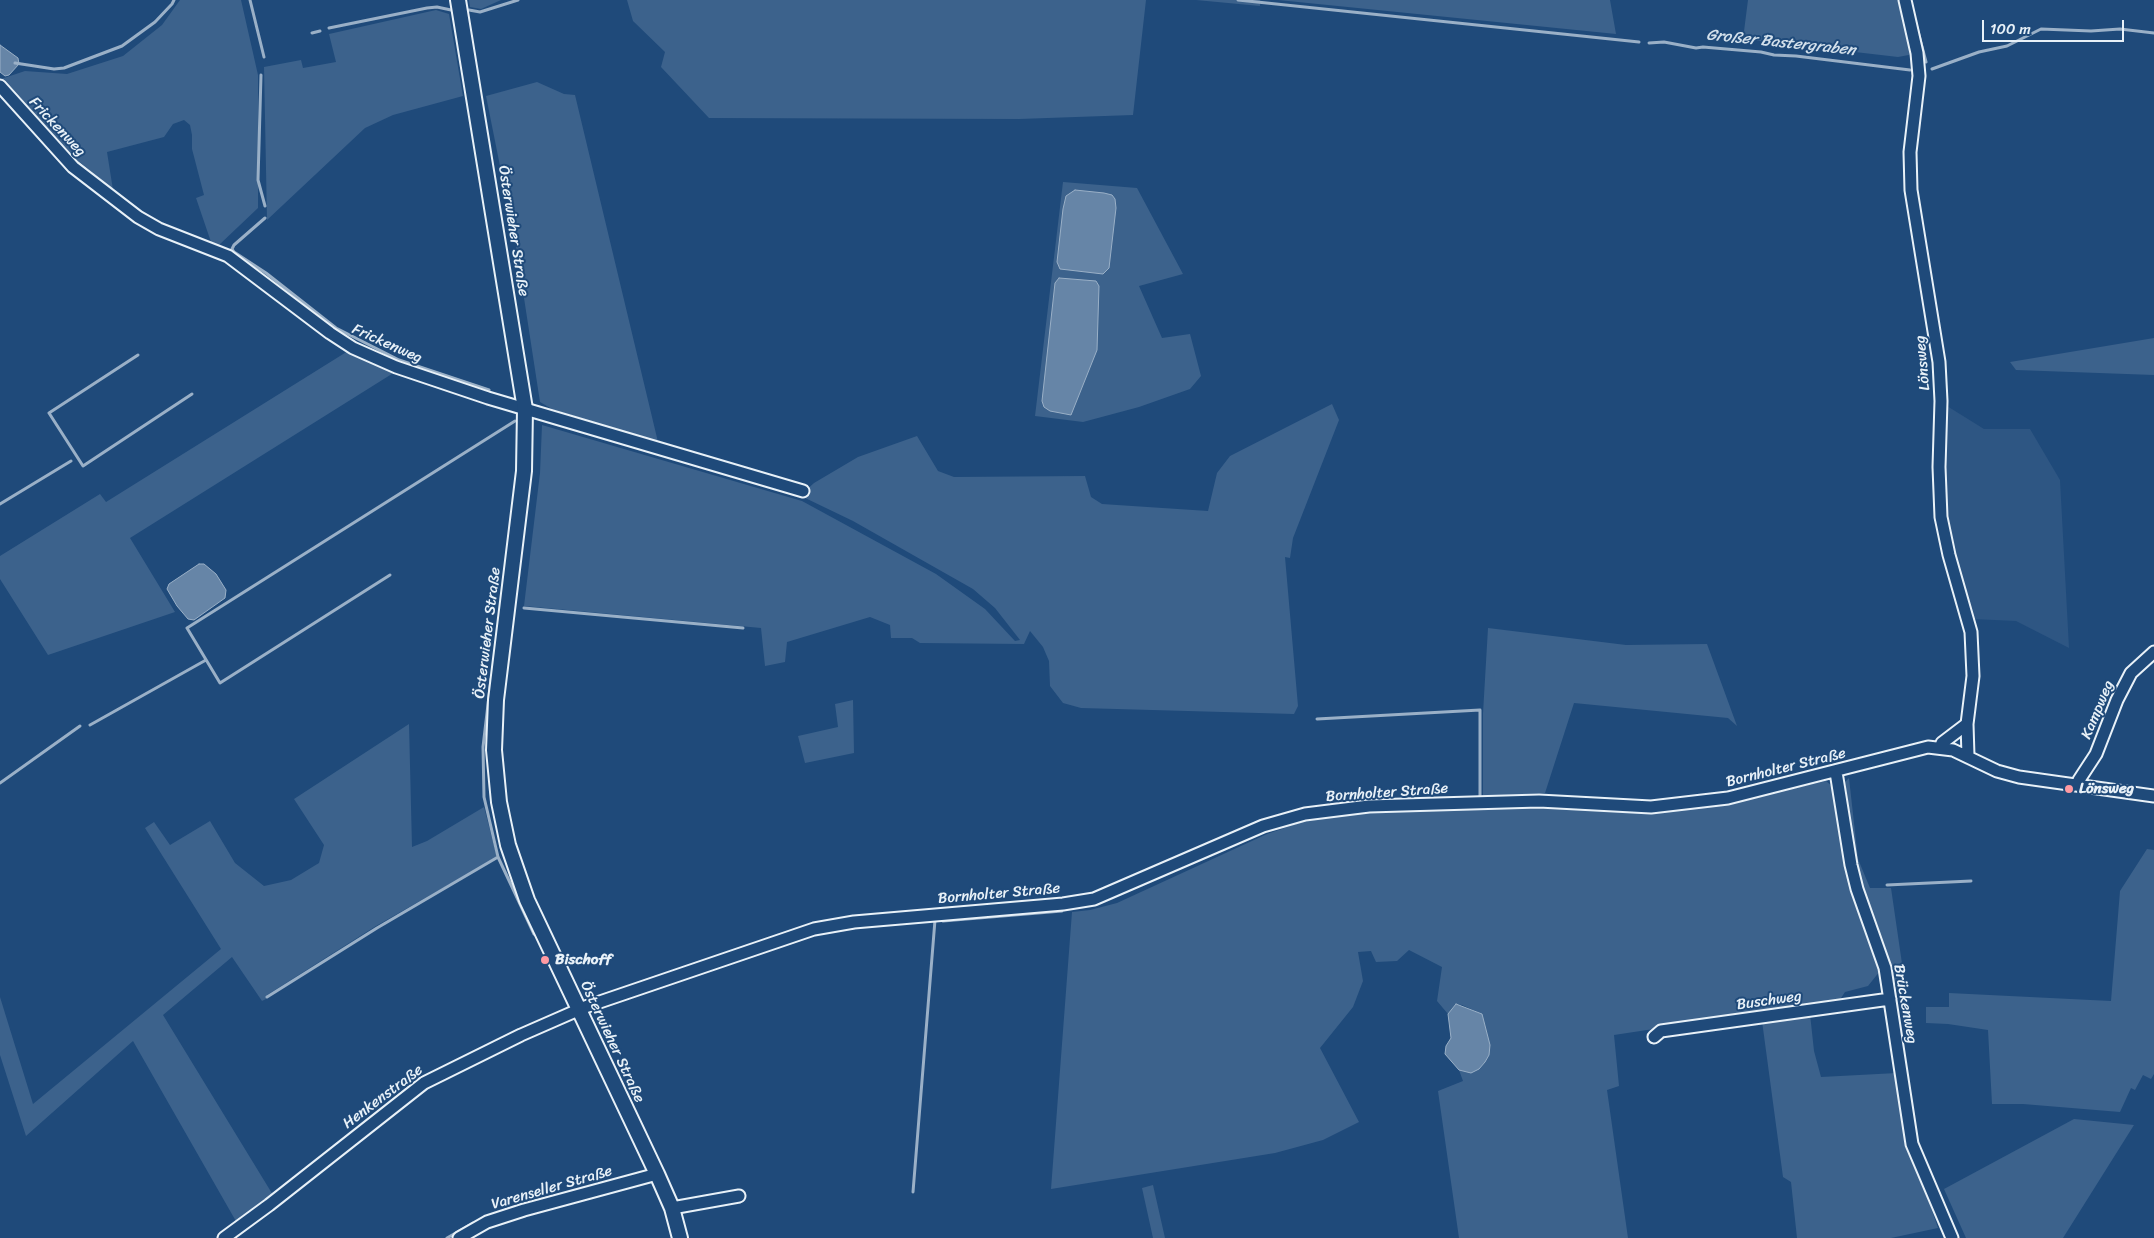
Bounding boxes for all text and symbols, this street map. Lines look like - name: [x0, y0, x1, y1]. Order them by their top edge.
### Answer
- scale bar: [1984, 10, 2126, 42]
- text: 100 m: [1990, 16, 2031, 42]
- water label: Großer Bastergraben: [1705, 26, 1857, 60]
- street label: Frickenweg: [25, 93, 89, 161]
- street label: Österwieher Straße: [494, 164, 532, 298]
- street label: Frickenweg: [349, 321, 425, 367]
- street label: Lönsweg: [1912, 335, 1934, 391]
- street label: Österwieher Straße: [471, 566, 505, 700]
- street label: Kampweg: [2078, 678, 2118, 742]
- street label: Bornholter Straße: [1724, 744, 1848, 792]
- street label: Bornholter Straße: [1325, 780, 1449, 806]
- place label: Lönsweg: [2079, 780, 2134, 798]
- marker: Lönsweg: [2063, 783, 2075, 795]
- street label: Bornholter Straße: [937, 880, 1061, 908]
- place label: Bischoff: [555, 951, 612, 969]
- marker: Bischoff: [539, 954, 551, 966]
- street label: Brückenweg: [1889, 963, 1921, 1045]
- street label: Österwieher Straße: [576, 978, 648, 1106]
- street label: Buschweg: [1735, 988, 1803, 1014]
- street label: Henkenstraße: [339, 1061, 427, 1133]
- street label: Varenseller Straße: [490, 1162, 614, 1214]

